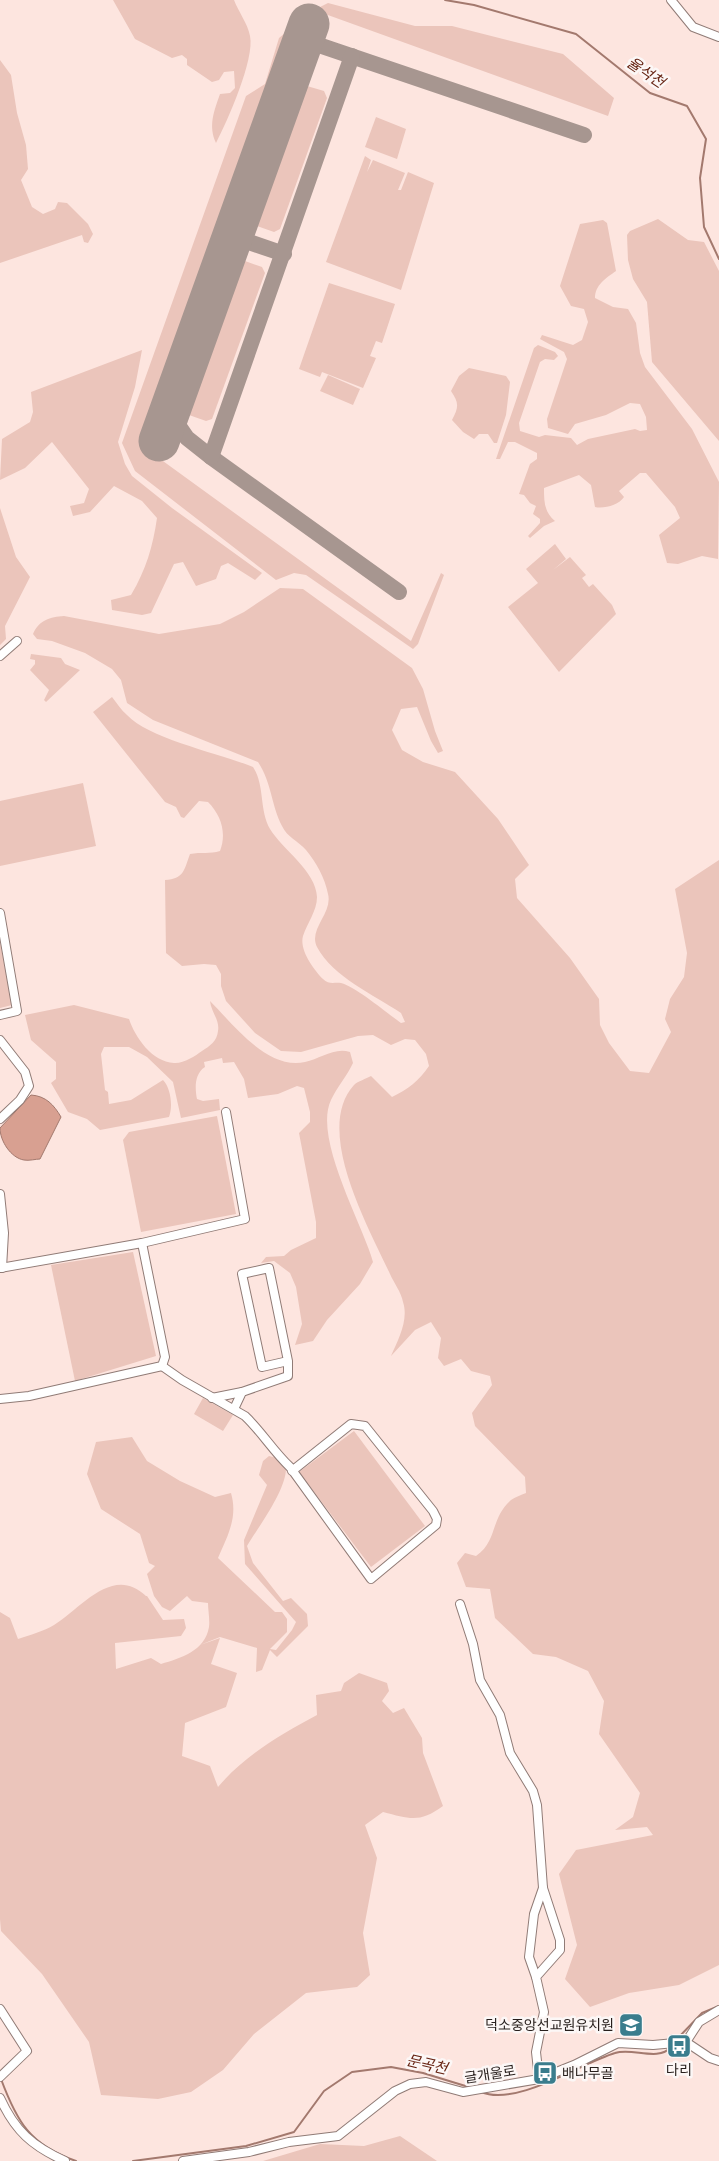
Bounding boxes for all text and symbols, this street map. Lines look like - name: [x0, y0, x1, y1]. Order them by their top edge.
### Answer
- water label: 율석천: [624, 53, 670, 92]
- school or university icon: 덕소중앙선교원유치원: [618, 2012, 644, 2038]
- place label: 덕소중앙선교원유치원: [485, 2017, 614, 2033]
- bus stop icon: 다리: [666, 2033, 692, 2059]
- water label: 문곡천: [405, 2051, 451, 2077]
- bus stop icon: 배나무골: [532, 2060, 558, 2086]
- street label: 글개울로: [463, 2062, 517, 2086]
- place label: 다리: [666, 2062, 692, 2078]
- place label: 배나무골: [562, 2065, 614, 2081]

